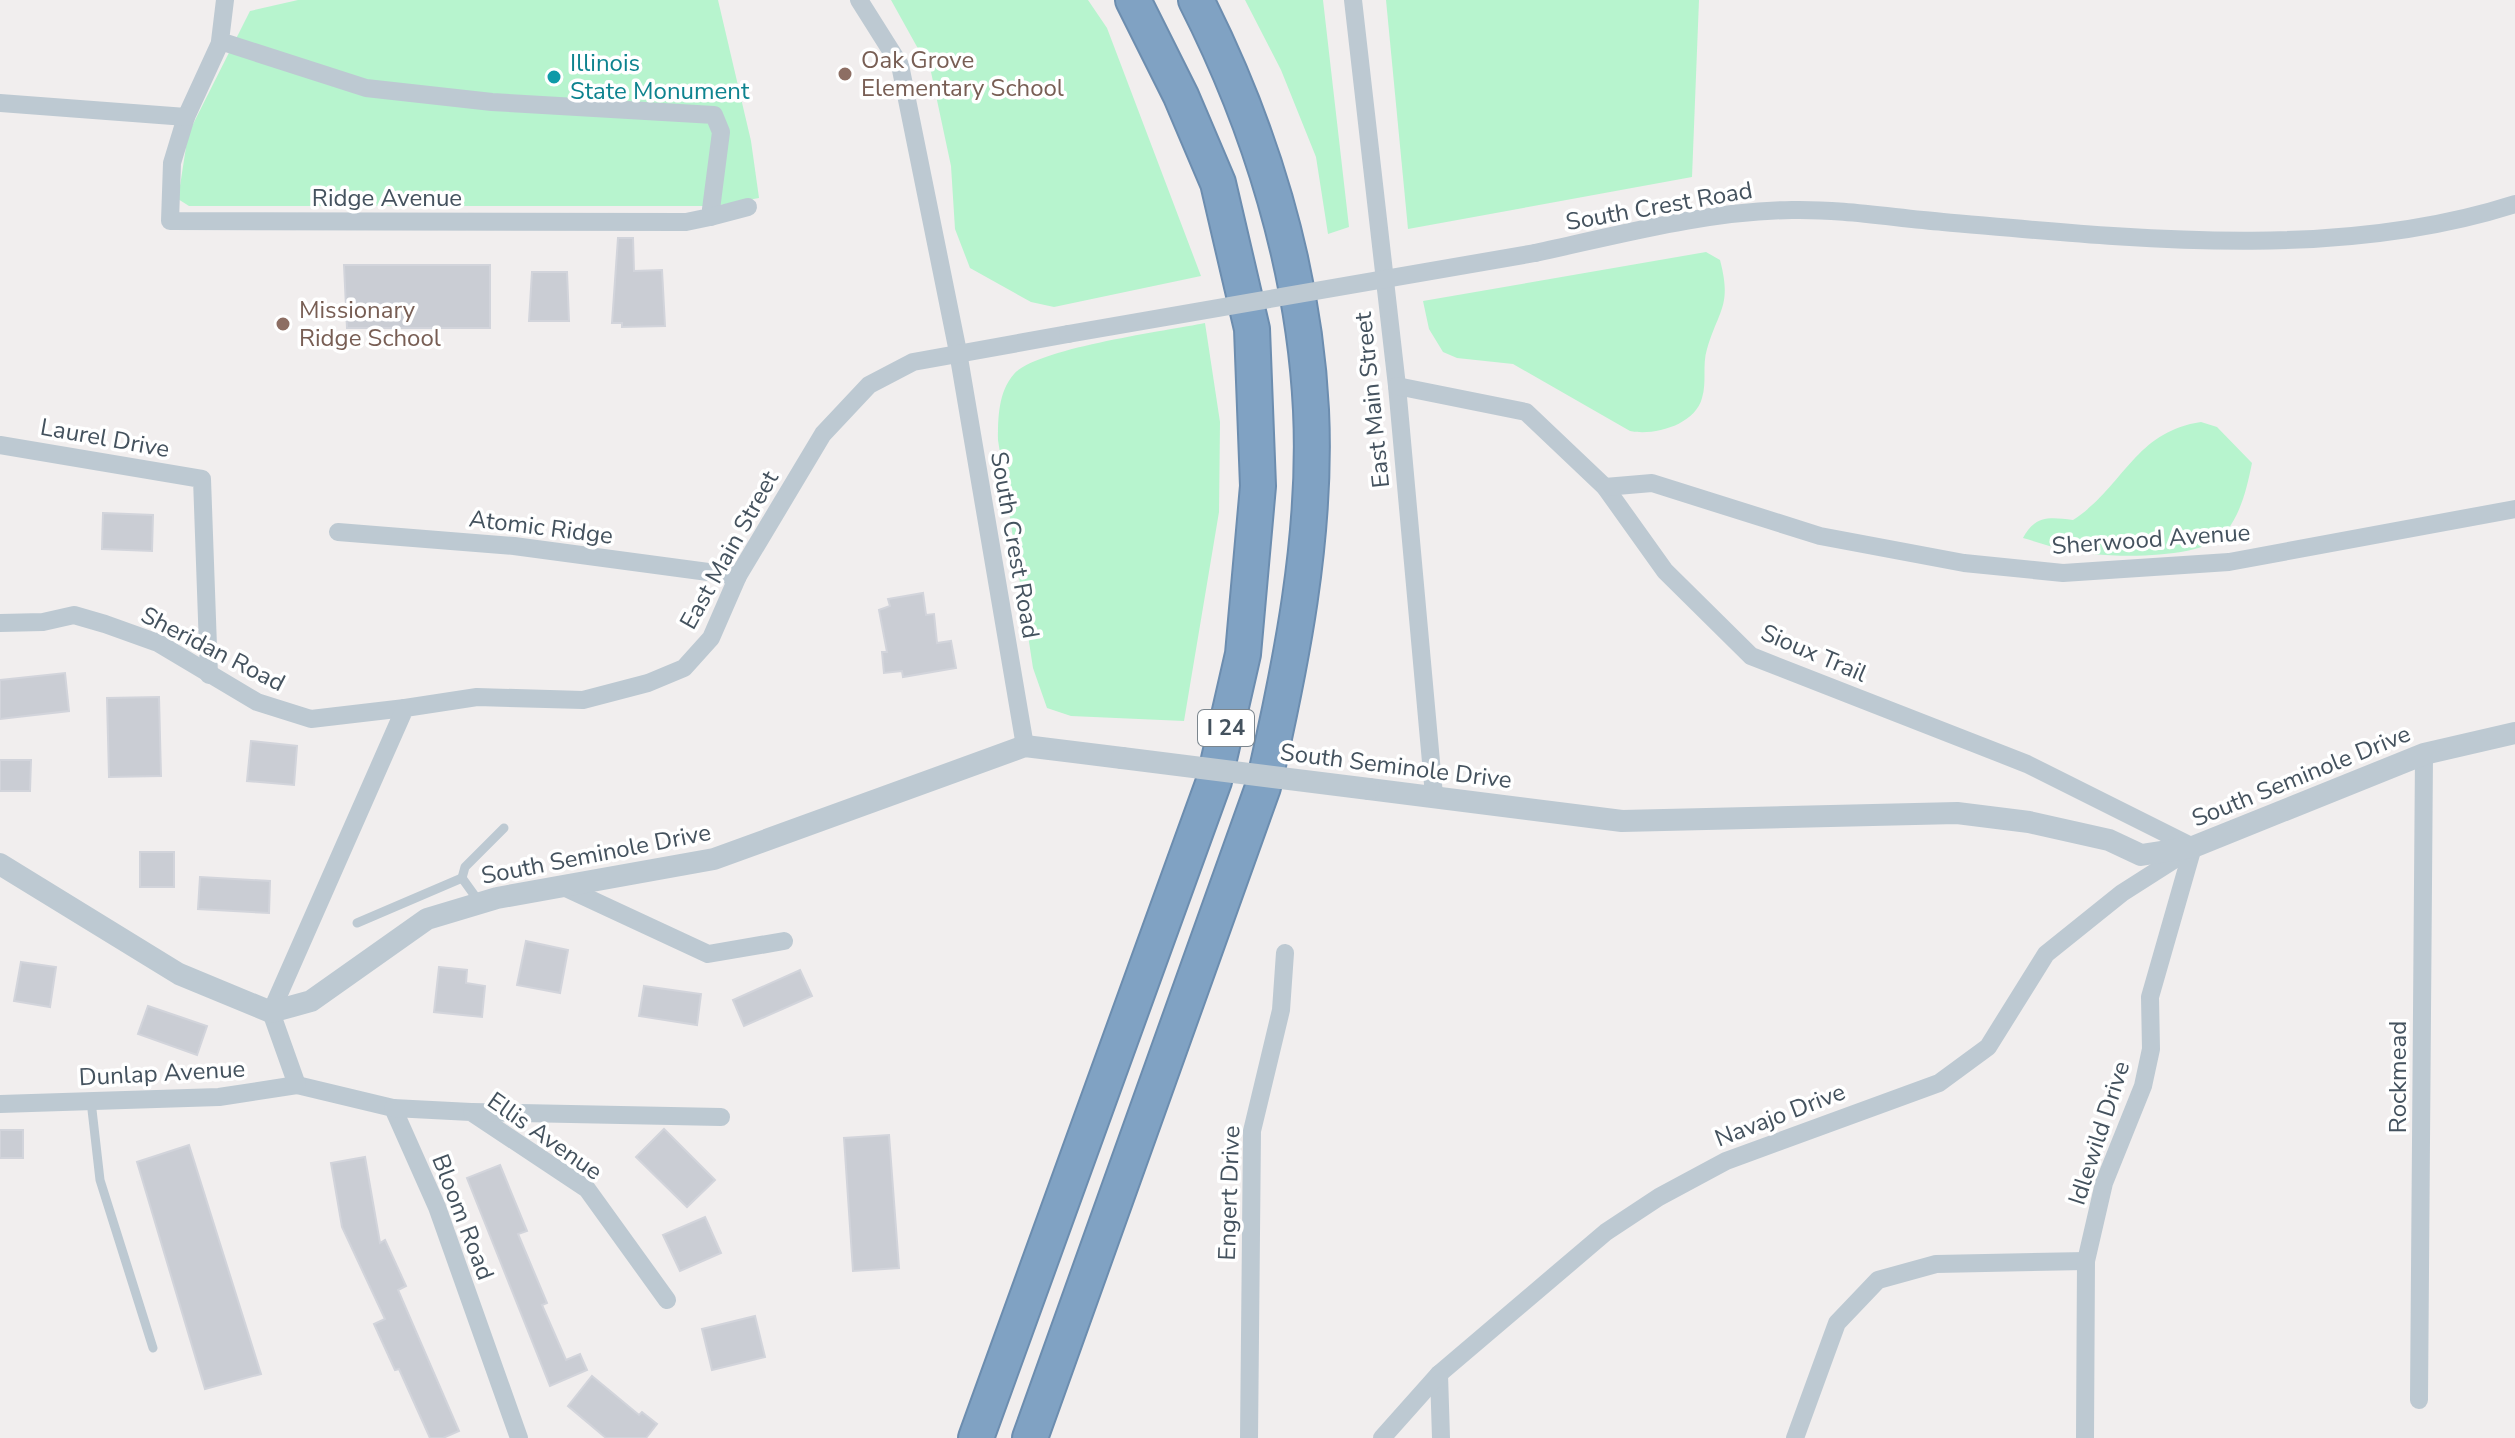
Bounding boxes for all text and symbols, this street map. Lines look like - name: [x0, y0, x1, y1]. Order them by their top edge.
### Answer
- place label: Oak Grove Elementary School: [861, 44, 1064, 104]
- place label: Illinois State Monument: [570, 47, 750, 107]
- marker: Oak Grove Elementary School: [836, 65, 854, 83]
- marker: Illinois State Monument: [545, 68, 563, 86]
- street label: South Crest Road: [1563, 174, 1755, 238]
- street label: Ridge Avenue: [312, 182, 462, 214]
- place label: Missionary Ridge School: [299, 294, 441, 354]
- street label: East Main Street: [1347, 310, 1397, 489]
- marker: Missionary Ridge School: [274, 315, 292, 333]
- street label: Laurel Drive: [38, 411, 172, 465]
- street label: South Crest Road: [983, 449, 1047, 641]
- street label: East Main Street: [672, 464, 786, 635]
- street label: Atomic Ridge: [467, 502, 615, 552]
- street label: Sherwood Avenue: [2051, 516, 2251, 562]
- street label: Sheridan Road: [135, 599, 291, 699]
- street label: Sioux Trail: [1756, 616, 1872, 690]
- road number: I 24: [1198, 710, 1254, 746]
- street label: South Seminole Drive: [2187, 717, 2415, 835]
- street label: South Seminole Drive: [1278, 736, 1514, 796]
- street label: South Seminole Drive: [478, 816, 714, 892]
- street label: Rockmead: [2382, 1021, 2414, 1133]
- street label: Dunlap Avenue: [78, 1053, 246, 1093]
- street label: Idlewild Drive: [2061, 1057, 2137, 1209]
- street label: Navajo Drive: [1710, 1075, 1850, 1155]
- street label: Ellis Avenue: [481, 1085, 609, 1187]
- street label: Engert Drive: [1211, 1125, 1247, 1261]
- street label: Bloom Road: [424, 1149, 502, 1285]

